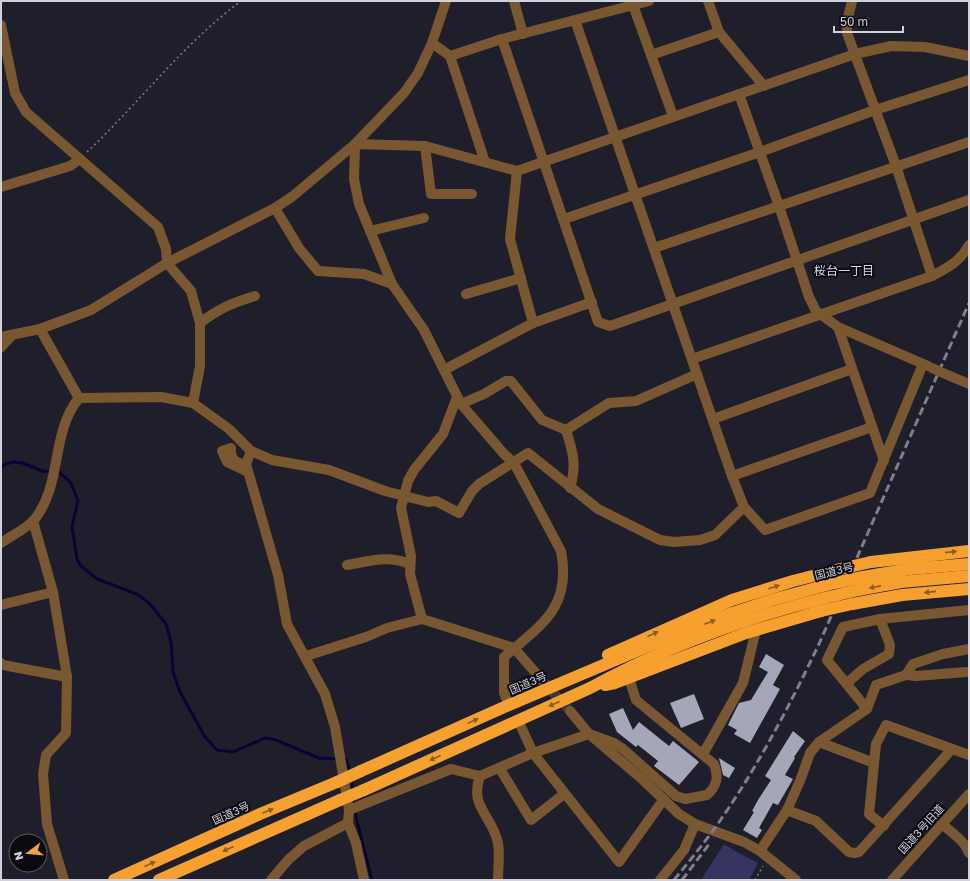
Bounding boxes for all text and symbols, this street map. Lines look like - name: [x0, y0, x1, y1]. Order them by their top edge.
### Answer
- scale bar: [834, 8, 903, 34]
- text: 50 m: [840, 14, 868, 29]
- district label: 桜台一丁目: [814, 263, 874, 278]
- one-way arrow: [945, 549, 957, 556]
- street label: 国道3号: [813, 559, 855, 582]
- one-way arrow: [769, 584, 781, 590]
- one-way arrow: [869, 584, 881, 590]
- one-way arrow: [924, 589, 936, 596]
- one-way arrow: [705, 618, 717, 624]
- one-way arrow: [648, 631, 659, 637]
- street label: 国道3号: [507, 669, 548, 696]
- one-way arrow: [548, 701, 560, 707]
- one-way arrow: [468, 718, 479, 724]
- one-way arrow: [430, 755, 441, 761]
- street label: 国道3号: [210, 799, 251, 827]
- street label: 国道3号旧道: [895, 801, 946, 856]
- one-way arrow: [263, 807, 275, 813]
- north arrow: [8, 833, 48, 873]
- one-way arrow: [222, 846, 233, 852]
- text: N: [11, 850, 25, 862]
- one-way arrow: [144, 861, 156, 867]

